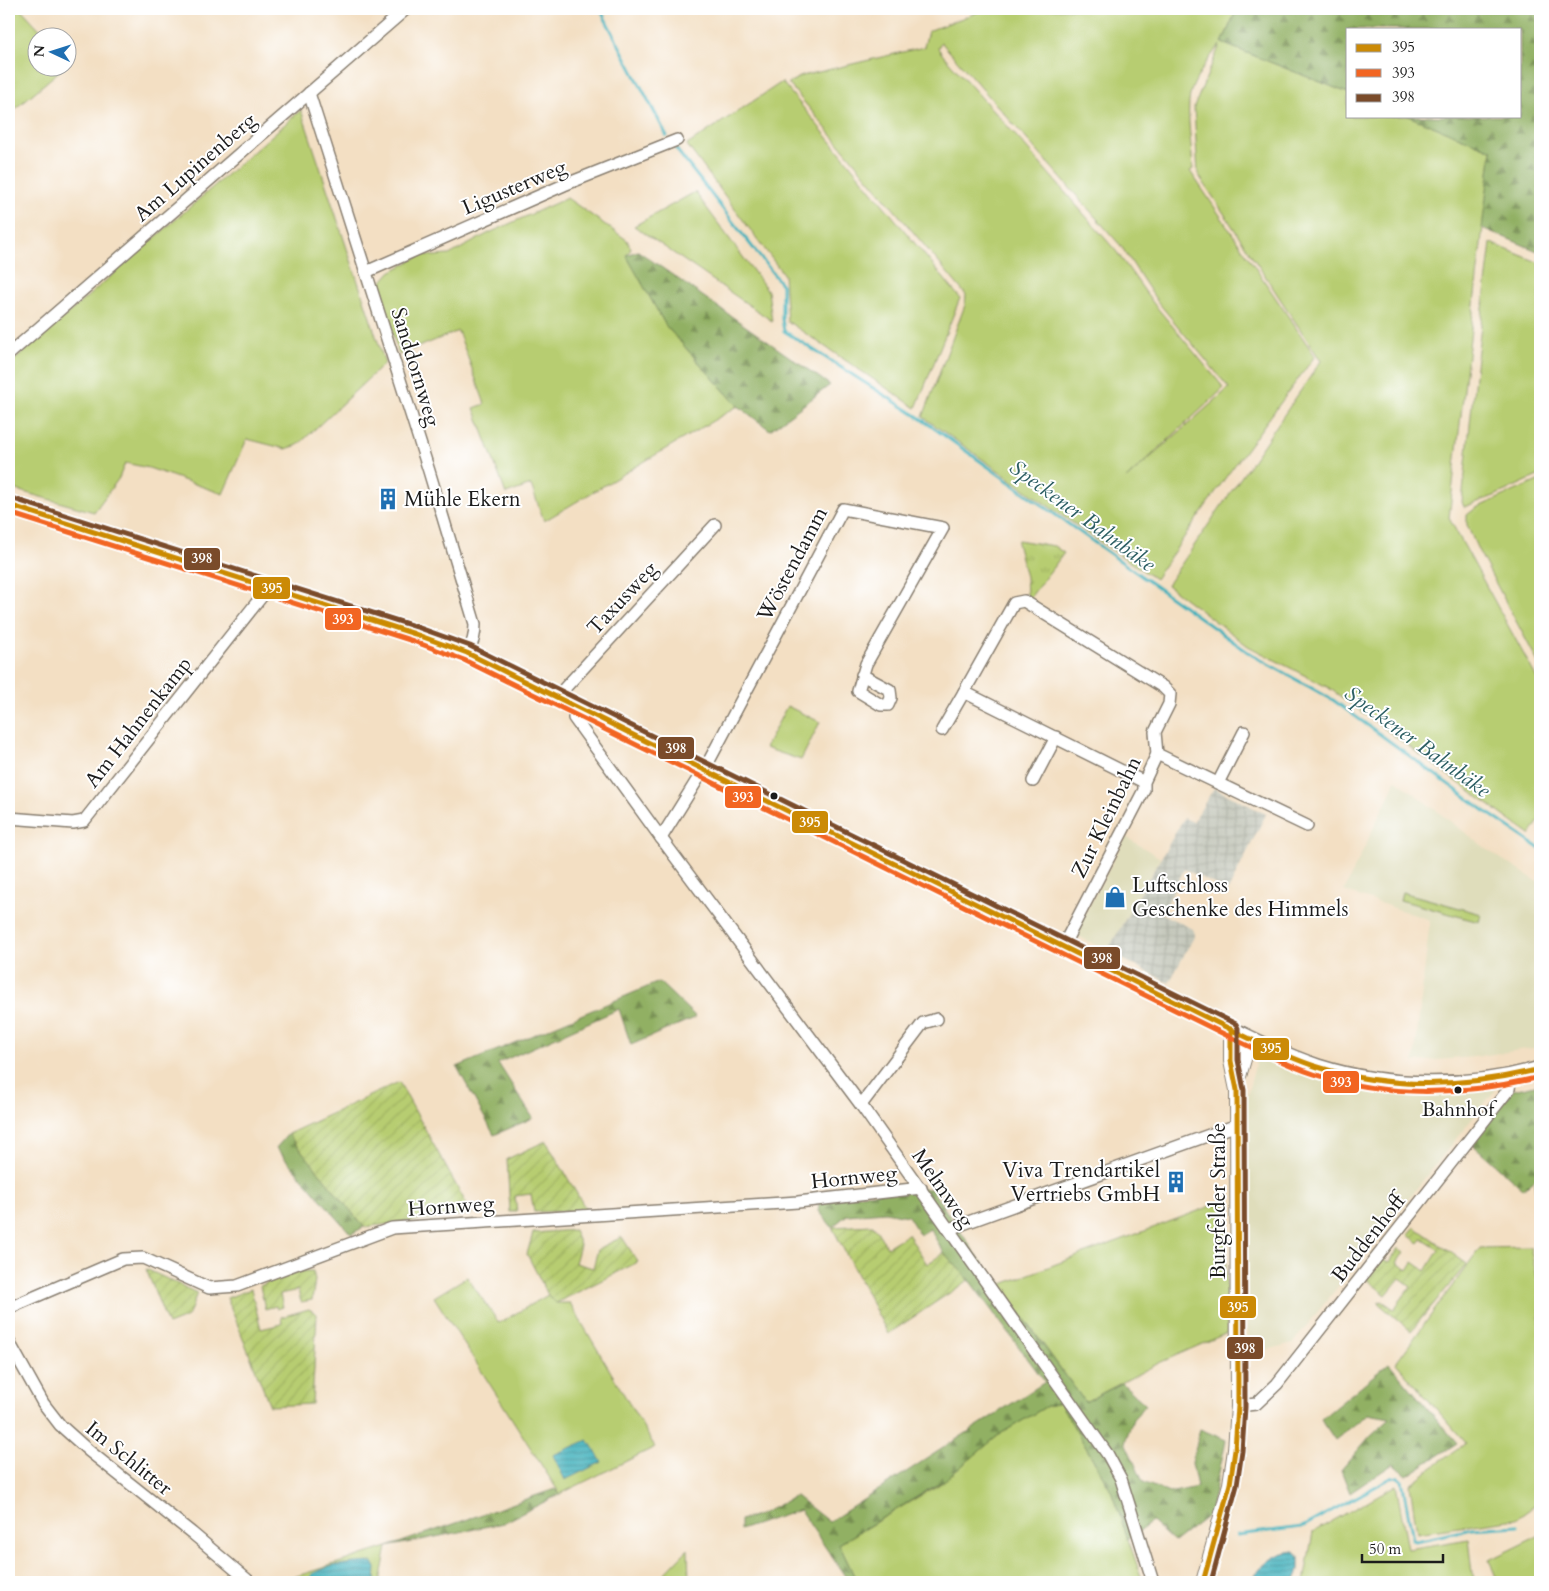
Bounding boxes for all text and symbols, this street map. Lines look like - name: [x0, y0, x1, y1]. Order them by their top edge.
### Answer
- north arrow: [28, 28, 78, 78]
- legend: [1346, 28, 1522, 118]
- text: 395: [1392, 37, 1415, 57]
- text: N: [30, 44, 49, 58]
- text: 393: [1392, 63, 1415, 83]
- text: 398: [1392, 87, 1415, 107]
- street label: Am Lupinenberg: [128, 106, 263, 229]
- street label: Ligusterweg: [457, 152, 571, 222]
- street label: Sanddornweg: [384, 304, 447, 430]
- water label: Speckener Bahnbäke: [1003, 453, 1162, 579]
- place label: Mühle Ekern: [404, 485, 521, 514]
- building icon: Mühle Ekern: [375, 486, 401, 512]
- street label: Wöstendamm: [750, 502, 835, 627]
- line badge: 398: [183, 547, 221, 571]
- text: 398: [191, 549, 213, 568]
- street label: Taxusweg: [581, 555, 664, 642]
- line badge: 395: [252, 576, 291, 600]
- text: 395: [261, 579, 283, 598]
- line badge: 393: [324, 607, 362, 631]
- text: 393: [332, 610, 354, 629]
- street label: Am Hahnenkamp: [78, 651, 199, 794]
- water label: Speckener Bahnbäke: [1338, 679, 1497, 805]
- line badge: 398: [657, 736, 695, 760]
- text: 398: [665, 739, 687, 758]
- street label: Zur Kleinbahn: [1064, 752, 1148, 883]
- line badge: 393: [724, 785, 762, 809]
- text: 393: [732, 788, 754, 807]
- unlabelled marker: [769, 791, 779, 801]
- line badge: 395: [791, 810, 829, 834]
- text: 395: [799, 813, 821, 832]
- place label: Luftschloss Geschenke des Himmels: [1132, 871, 1348, 924]
- shop icon: Luftschloss Geschenke des Himmels: [1102, 884, 1128, 910]
- line badge: 398: [1083, 946, 1121, 970]
- text: 398: [1091, 949, 1113, 968]
- line badge: 395: [1252, 1037, 1290, 1061]
- text: 395: [1260, 1039, 1282, 1058]
- line badge: 393: [1322, 1070, 1360, 1094]
- text: 393: [1330, 1073, 1352, 1092]
- marker: Bahnhof: [1453, 1085, 1463, 1095]
- place label: Bahnhof: [1422, 1096, 1497, 1123]
- street label: Burgfelder Straße: [1204, 1123, 1233, 1279]
- street label: Melmweg: [905, 1143, 981, 1234]
- place label: Viva Trendartikel Vertriebs GmbH: [1002, 1156, 1160, 1209]
- street label: Hornweg: [809, 1159, 899, 1196]
- building icon: Viva Trendartikel Vertriebs GmbH: [1163, 1169, 1189, 1195]
- street label: Buddenhoff: [1325, 1185, 1414, 1289]
- street label: Hornweg: [407, 1189, 495, 1224]
- line badge: 395: [1219, 1295, 1257, 1319]
- text: 395: [1227, 1298, 1249, 1317]
- line badge: 398: [1226, 1336, 1264, 1360]
- text: 398: [1234, 1339, 1256, 1358]
- street label: Im Schlitter: [79, 1414, 178, 1503]
- scale bar: [1362, 1531, 1443, 1563]
- text: 50 m: [1369, 1539, 1401, 1559]

